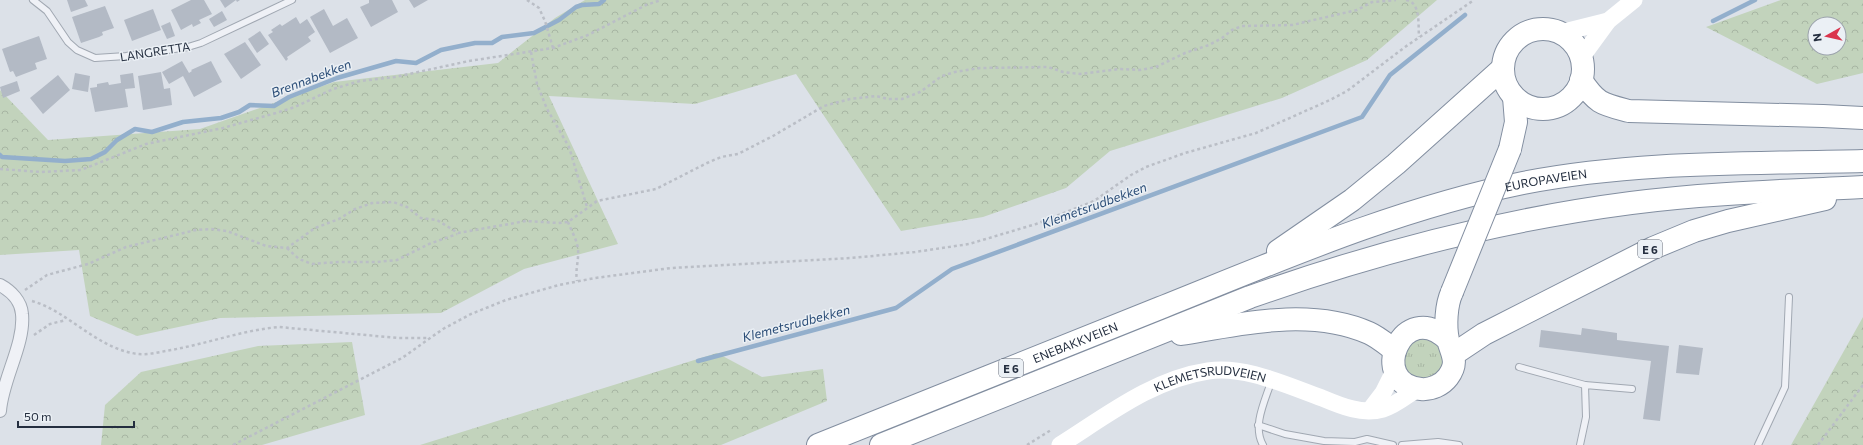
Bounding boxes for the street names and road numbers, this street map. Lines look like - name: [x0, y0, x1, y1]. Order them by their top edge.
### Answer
- street label: LANGRETTA: [119, 39, 191, 63]
- street label: EUROPAVEIEN: [1504, 166, 1588, 194]
- road number: E 6: [1638, 240, 1662, 258]
- street label: ENEBAKKVEIEN: [1031, 319, 1120, 365]
- road number: E 6: [999, 359, 1023, 377]
- street label: KLEMETSRUDVEIEN: [1151, 363, 1268, 394]

